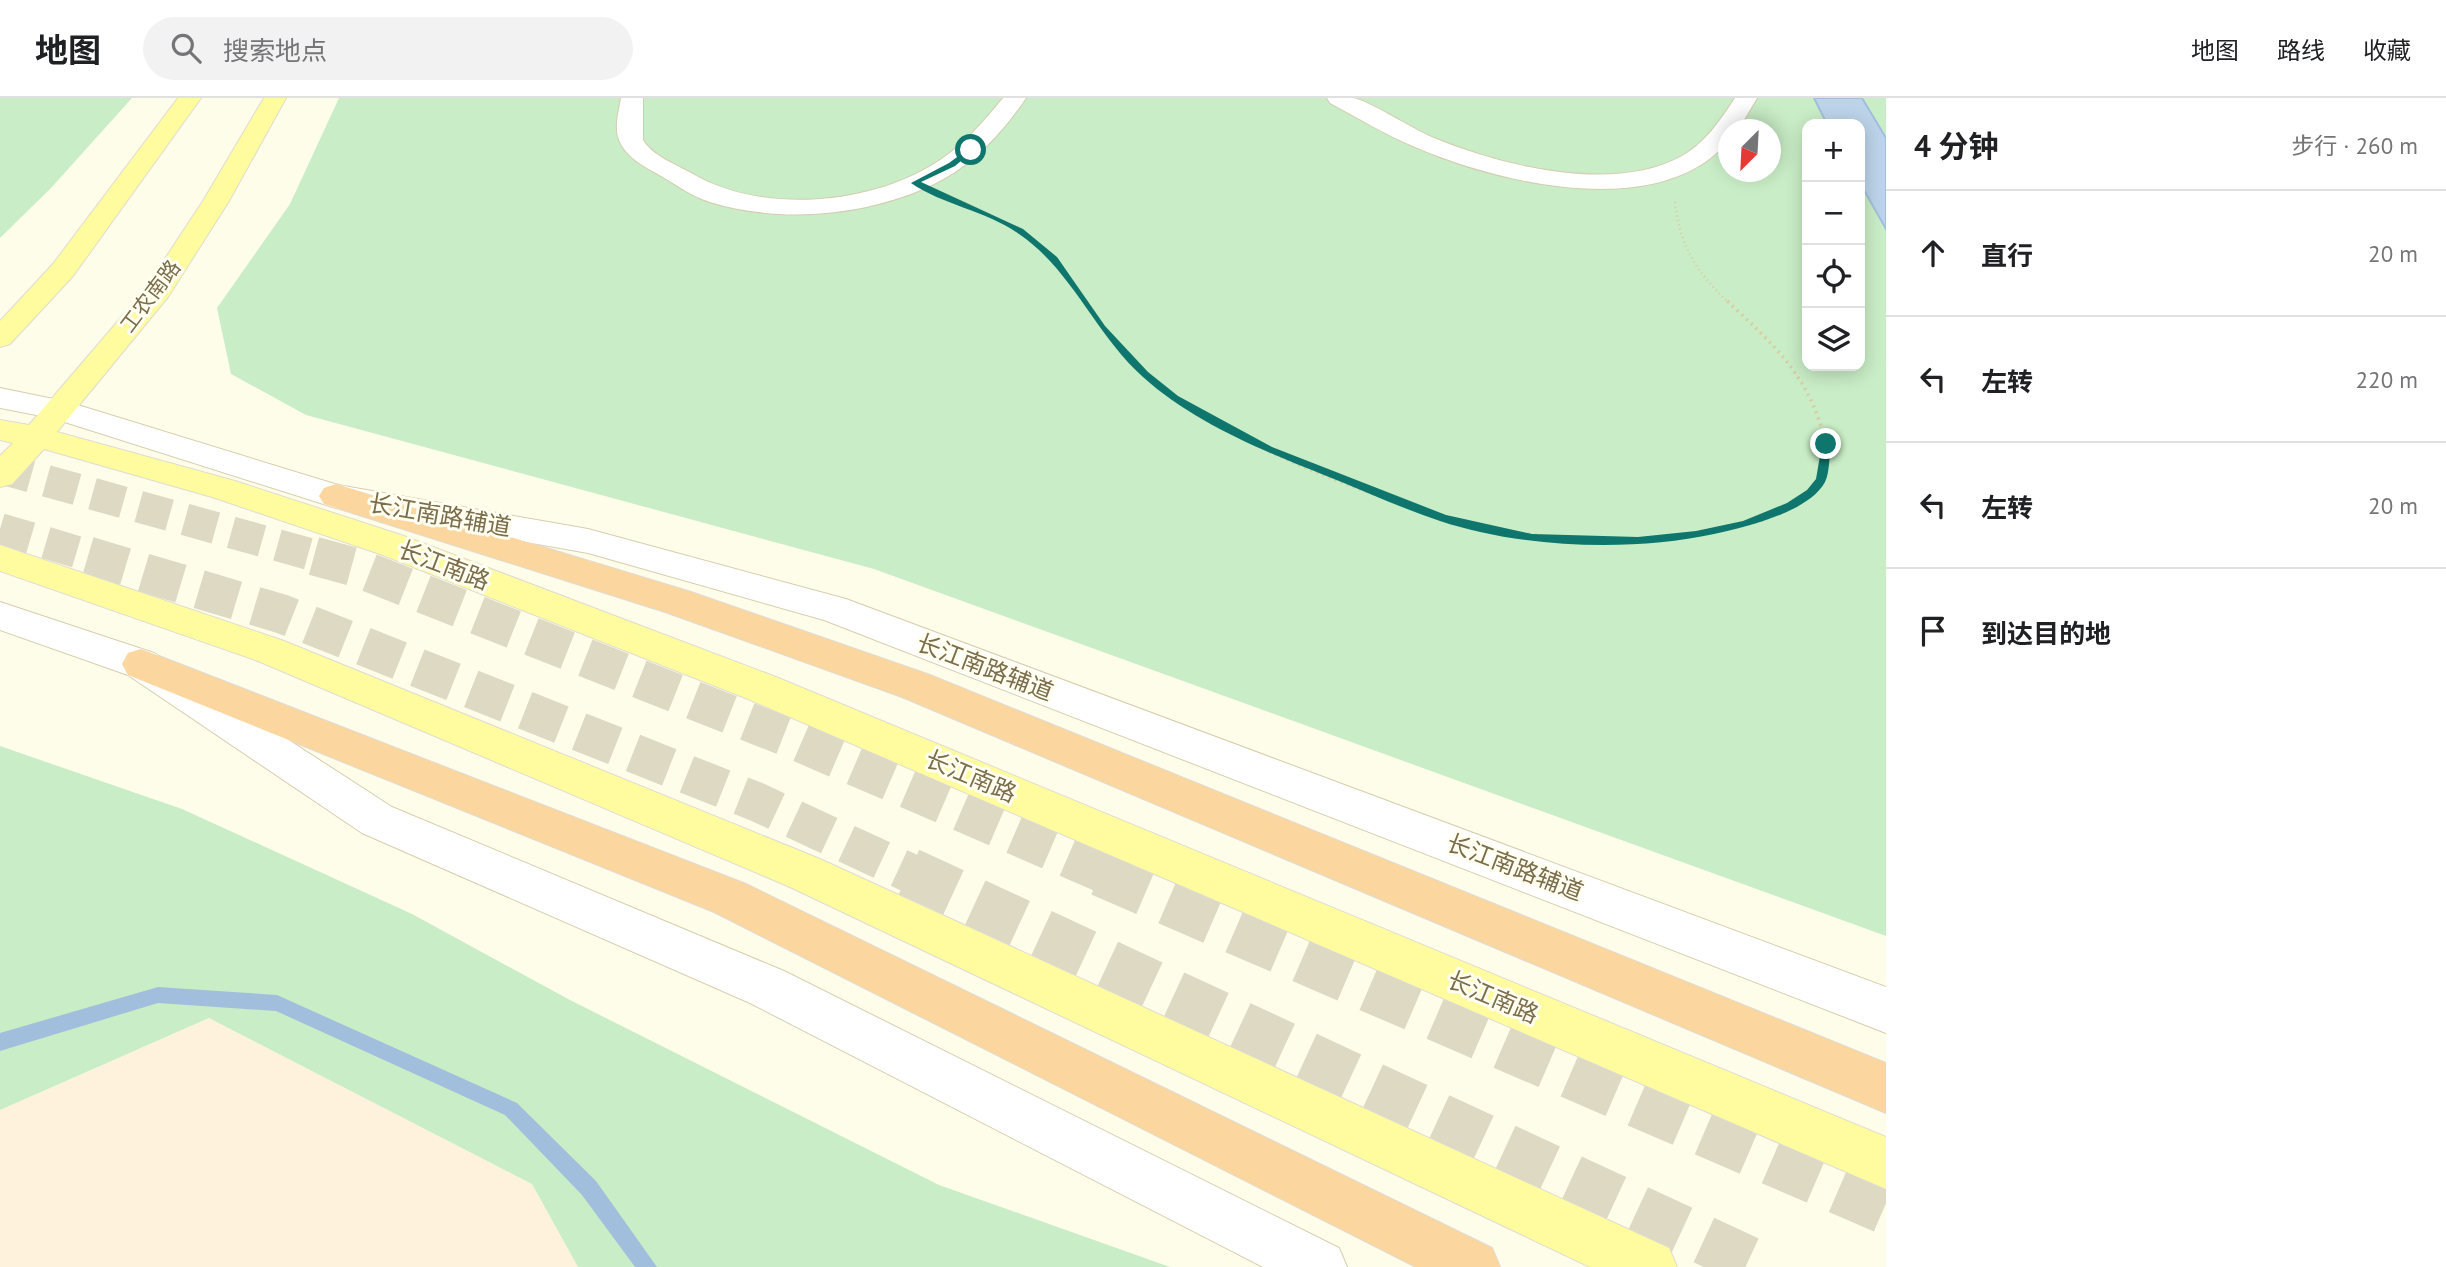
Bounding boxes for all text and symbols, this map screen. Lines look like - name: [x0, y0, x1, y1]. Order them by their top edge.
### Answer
- search box: [143, 17, 633, 80]
- text: 地图: [35, 28, 101, 71]
- icon: search: [167, 29, 205, 67]
- text: 搜索地点: [223, 34, 327, 67]
- text: 地图: [2191, 35, 2239, 66]
- text: 路线: [2277, 35, 2325, 66]
- text: 收藏: [2363, 35, 2411, 66]
- north arrow: [1718, 119, 1781, 182]
- map controls: [1802, 119, 1865, 371]
- button: +: [1802, 119, 1865, 182]
- text: 4 分钟: [1914, 126, 1999, 165]
- text: 步行 · 260 m: [2291, 131, 2418, 160]
- route start: [955, 134, 986, 165]
- button: −: [1802, 182, 1865, 245]
- icon: ahead: [1914, 234, 1952, 272]
- text: 直行: [1981, 239, 2033, 272]
- text: 20 m: [2368, 239, 2418, 268]
- button: locate: [1802, 245, 1865, 308]
- street label: 工农南路: [114, 254, 186, 338]
- button: layers: [1802, 308, 1865, 371]
- icon: left: [1914, 360, 1952, 398]
- text: 左转: [1981, 365, 2033, 398]
- text: 220 m: [2356, 365, 2418, 394]
- route end: [1810, 428, 1841, 459]
- icon: left: [1914, 486, 1952, 524]
- street label: 长江南路辅道: [366, 487, 514, 543]
- text: 左转: [1981, 491, 2033, 524]
- text: 20 m: [2368, 491, 2418, 520]
- street label: 长江南路: [394, 533, 494, 597]
- icon: arrive: [1914, 612, 1952, 650]
- text: 到达目的地: [1981, 617, 2111, 650]
- street label: 长江南路辅道: [912, 627, 1058, 707]
- street label: 长江南路: [921, 743, 1021, 809]
- street label: 长江南路辅道: [1442, 827, 1588, 907]
- street label: 长江南路: [1443, 964, 1543, 1030]

